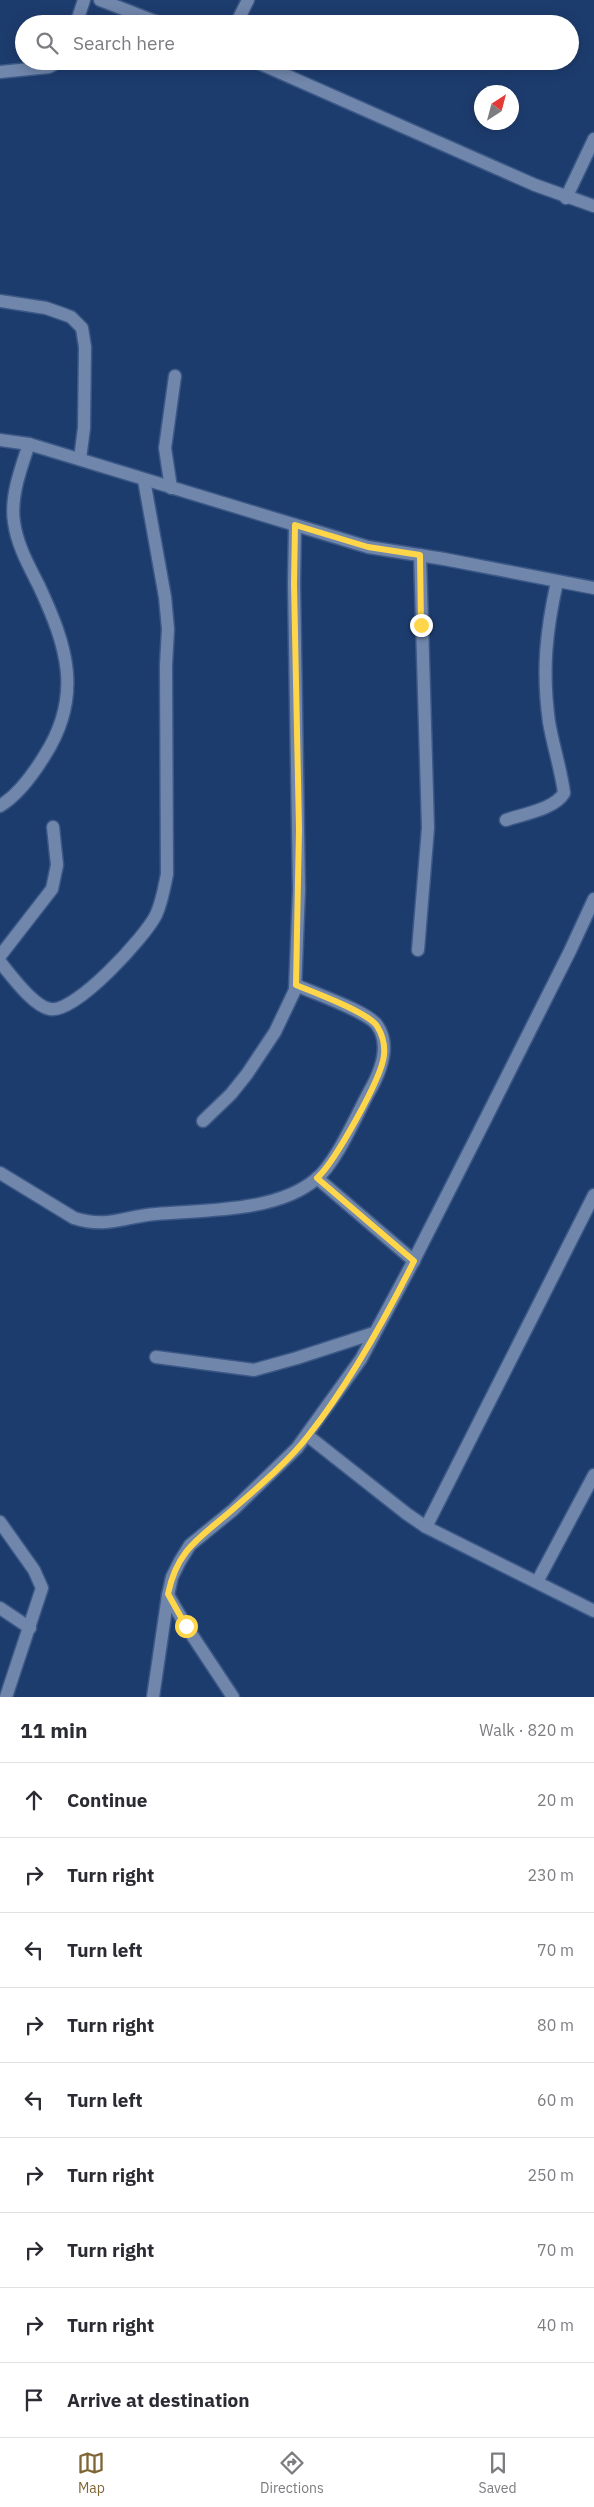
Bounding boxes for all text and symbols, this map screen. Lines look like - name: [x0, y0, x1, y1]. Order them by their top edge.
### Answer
- search box: [15, 15, 579, 70]
- icon: search: [33, 29, 61, 57]
- text: Search here: [73, 31, 175, 55]
- north arrow: [474, 85, 519, 130]
- route end: [410, 614, 433, 637]
- route start: [175, 1615, 198, 1638]
- text: 11 min: [20, 1716, 87, 1744]
- text: Walk · 820 m: [479, 1720, 574, 1740]
- icon: ahead: [20, 1786, 48, 1814]
- text: Continue: [67, 1788, 147, 1812]
- text: 20 m: [537, 1790, 574, 1810]
- icon: right: [20, 1861, 48, 1889]
- text: Turn right: [67, 1863, 154, 1887]
- text: 230 m: [527, 1865, 574, 1885]
- icon: left: [20, 1936, 48, 1964]
- text: Turn left: [67, 1938, 143, 1962]
- text: 70 m: [537, 1940, 574, 1960]
- icon: right: [20, 2011, 48, 2039]
- text: Turn right: [67, 2013, 154, 2037]
- text: 80 m: [537, 2015, 574, 2035]
- icon: left: [20, 2086, 48, 2114]
- text: Turn left: [67, 2088, 143, 2112]
- text: 60 m: [537, 2090, 574, 2110]
- icon: right: [20, 2161, 48, 2189]
- text: Turn right: [67, 2163, 154, 2187]
- text: 250 m: [527, 2165, 574, 2185]
- icon: right: [20, 2236, 48, 2264]
- text: Turn right: [67, 2238, 154, 2262]
- text: 70 m: [537, 2240, 574, 2260]
- icon: right: [20, 2311, 48, 2339]
- text: Turn right: [67, 2313, 154, 2337]
- text: 40 m: [537, 2315, 574, 2335]
- icon: arrive: [20, 2386, 48, 2414]
- text: Arrive at destination: [67, 2388, 250, 2412]
- tab: Map: [77, 2449, 105, 2497]
- tab: Directions: [260, 2449, 324, 2497]
- tab: Saved: [479, 2449, 517, 2497]

